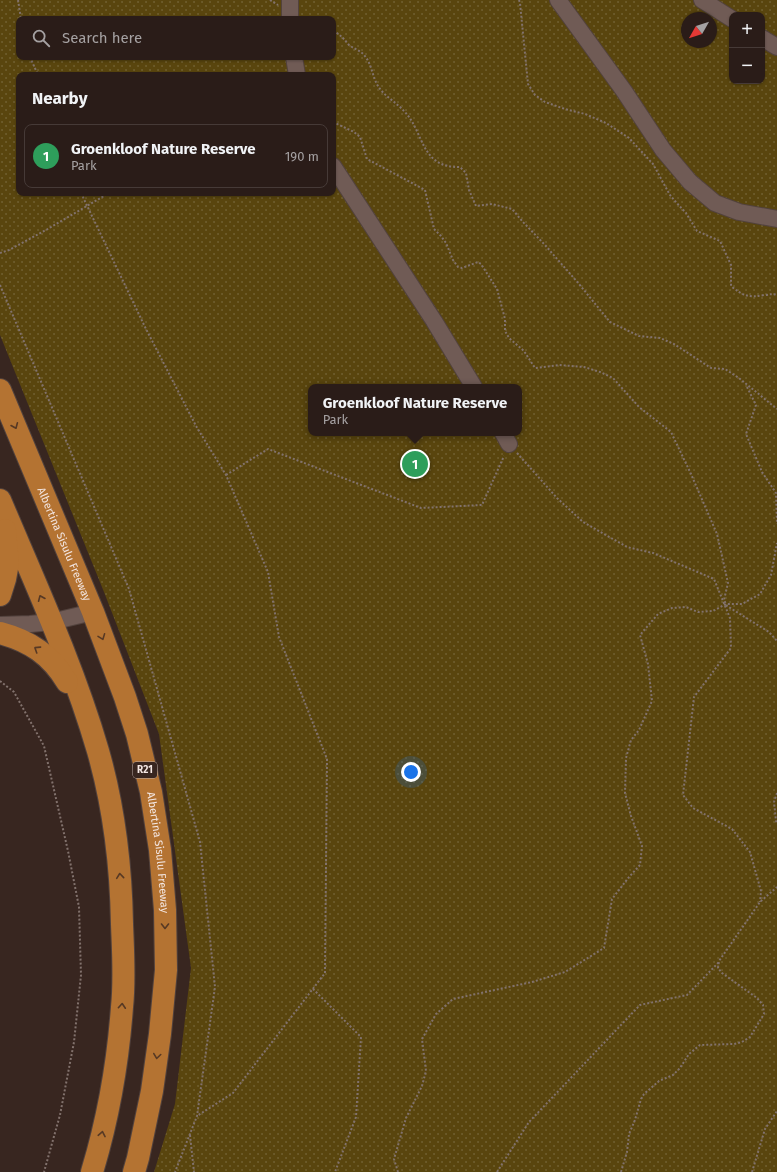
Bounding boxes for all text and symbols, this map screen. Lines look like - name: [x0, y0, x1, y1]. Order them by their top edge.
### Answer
- north arrow: [681, 12, 717, 48]
- map controls: [729, 12, 765, 84]
- button: +: [729, 12, 765, 48]
- search box: [16, 16, 336, 60]
- icon: search: [30, 27, 52, 49]
- text: Search here: [62, 29, 142, 47]
- button: −: [729, 48, 765, 84]
- text: Nearby: [32, 88, 87, 109]
- text: Groenkloof Nature Reserve: [71, 140, 256, 158]
- text: 1: [43, 149, 49, 164]
- text: 190 m: [285, 149, 319, 164]
- text: Park: [71, 158, 97, 173]
- popup: [308, 384, 522, 436]
- text: Groenkloof Nature Reserve: [323, 394, 507, 412]
- text: Park: [323, 412, 348, 427]
- one-way arrow: [10, 422, 18, 430]
- pin: 1: [402, 449, 428, 479]
- street label: Albertina Sisulu Freeway: [35, 485, 94, 603]
- one-way arrow: [38, 595, 46, 603]
- one-way arrow: [98, 633, 106, 640]
- one-way arrow: [34, 647, 41, 654]
- road number: R21: [133, 762, 157, 778]
- your location: [401, 762, 421, 782]
- street label: Albertina Sisulu Freeway: [145, 791, 172, 914]
- one-way arrow: [116, 873, 125, 879]
- one-way arrow: [161, 923, 169, 929]
- one-way arrow: [118, 1003, 127, 1009]
- one-way arrow: [153, 1053, 162, 1059]
- one-way arrow: [98, 1131, 106, 1138]

